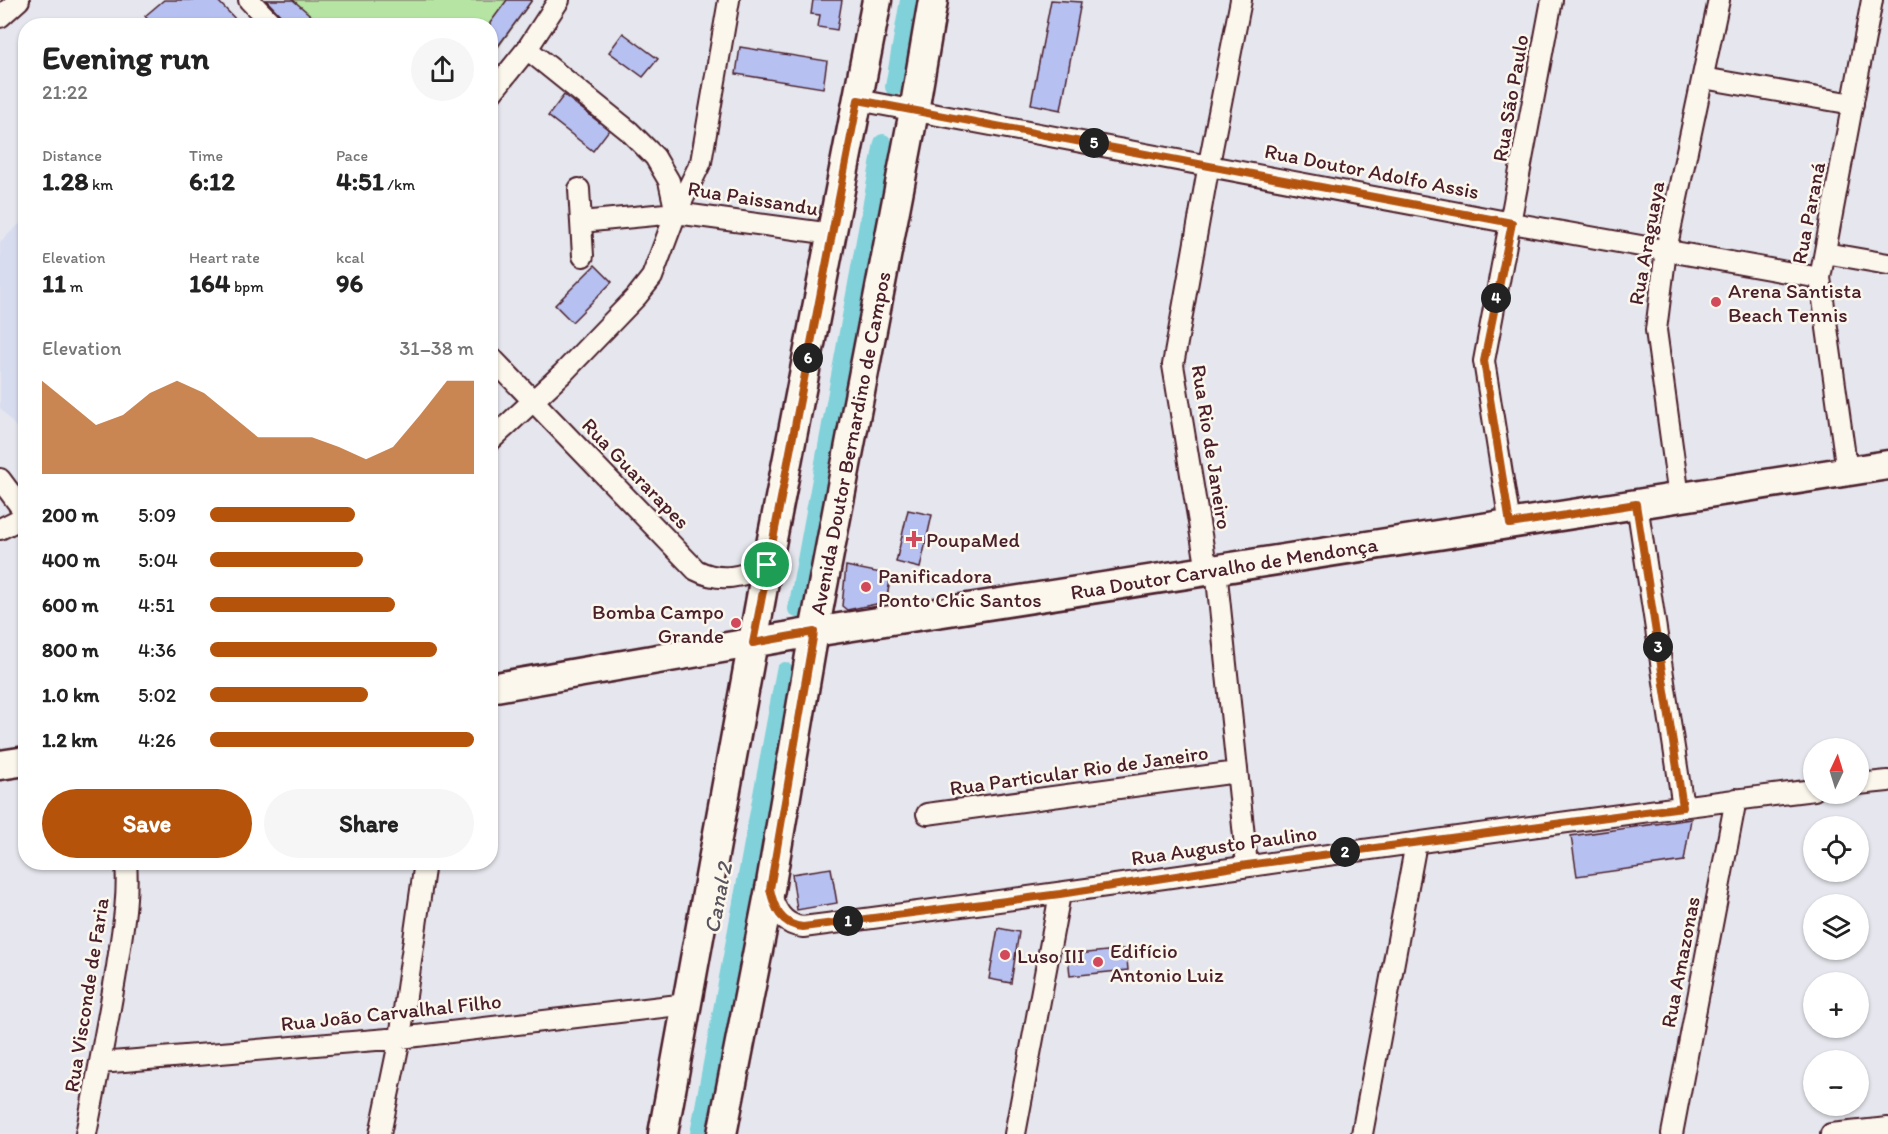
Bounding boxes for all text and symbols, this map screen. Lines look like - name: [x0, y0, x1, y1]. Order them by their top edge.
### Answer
- street label: Rua São Paulo: [1487, 32, 1533, 164]
- text: Evening run: [42, 38, 209, 77]
- button: share: [411, 38, 474, 101]
- text: 21:22: [42, 80, 88, 104]
- pin: 5: [1079, 128, 1109, 158]
- text: 5: [1090, 133, 1098, 152]
- street label: Rua Doutor Adolfo Assis: [1263, 138, 1481, 204]
- text: Distance: [42, 146, 102, 165]
- text: Time: [189, 146, 223, 165]
- text: Pace: [336, 146, 368, 165]
- street label: Rua Paraná: [1786, 160, 1830, 266]
- text: 1.28: [42, 165, 88, 197]
- text: 6:12: [189, 165, 235, 197]
- text: 4:51: [336, 165, 384, 197]
- text: km: [88, 175, 113, 194]
- text: /km: [384, 175, 415, 194]
- street label: Rua Paissandu: [686, 175, 820, 221]
- street label: Rua Araguaya: [1623, 179, 1669, 307]
- text: Elevation: [42, 248, 106, 267]
- text: Heart rate: [189, 248, 260, 267]
- text: kcal: [336, 248, 364, 267]
- text: 11: [42, 267, 66, 299]
- text: 164: [189, 267, 230, 299]
- text: 96: [336, 267, 363, 299]
- street label: Avenida Doutor Bernardino de Campos: [804, 269, 896, 617]
- text: m: [66, 277, 83, 296]
- text: bpm: [230, 277, 264, 296]
- place label: Arena Santista Beach Tennis: [1728, 278, 1862, 327]
- pin: 4: [1481, 283, 1511, 313]
- text: 4: [1491, 288, 1501, 307]
- marker: Arena Santista Beach Tennis: [1709, 295, 1723, 309]
- text: Elevation: [42, 336, 121, 360]
- text: 31–38 m: [399, 336, 474, 360]
- pin: 6: [793, 343, 823, 373]
- text: 6: [804, 348, 812, 367]
- street label: Rua Rio de Janeiro: [1187, 363, 1237, 531]
- street label: Rua Guararapes: [577, 412, 695, 534]
- text: 200 m: [42, 503, 98, 527]
- text: 5:09: [138, 503, 176, 527]
- place label: PoupaMed: [926, 527, 1020, 552]
- street label: Rua Doutor Carvalho de Mendonça: [1069, 531, 1380, 605]
- marker: PoupaMed: [907, 532, 921, 546]
- pin: [741, 539, 792, 590]
- text: 400 m: [42, 548, 100, 572]
- text: 5:04: [138, 548, 178, 572]
- icon: arrive: [750, 548, 783, 581]
- place label: Panificadora Ponto Chic Santos: [878, 563, 1042, 612]
- marker: Panificadora Ponto Chic Santos: [859, 580, 873, 594]
- text: 600 m: [42, 593, 99, 617]
- text: 4:51: [138, 593, 175, 617]
- place label: Bomba Campo Grande: [592, 599, 724, 648]
- marker: Bomba Campo Grande: [729, 616, 743, 630]
- pin: 3: [1643, 632, 1673, 662]
- text: 3: [1654, 637, 1662, 656]
- text: 800 m: [42, 638, 99, 662]
- text: 4:36: [138, 638, 176, 662]
- text: 1.0 km: [42, 683, 99, 707]
- text: 5:02: [138, 683, 176, 707]
- text: 1.2 km: [42, 728, 98, 752]
- text: 4:26: [138, 728, 176, 752]
- north arrow: [1803, 738, 1869, 804]
- map controls: [1803, 738, 1869, 1116]
- street label: Rua Particular Rio de Janeiro: [948, 739, 1210, 801]
- button: Save: [42, 789, 252, 858]
- button: Share: [264, 789, 474, 858]
- button: locate: [1803, 816, 1869, 882]
- street label: Rua Augusto Paulino: [1130, 820, 1318, 870]
- pin: 2: [1330, 837, 1360, 867]
- text: 2: [1341, 842, 1349, 861]
- water label: Canal 2: [698, 859, 738, 936]
- street label: Rua Amazonas: [1655, 894, 1705, 1030]
- button: layers: [1803, 894, 1869, 960]
- street label: Rua Visconde de Faria: [58, 896, 114, 1094]
- pin: 1: [833, 906, 863, 936]
- text: 1: [844, 911, 852, 930]
- place label: Edifício Antonio Luiz: [1110, 938, 1224, 987]
- place label: Luso III: [1017, 943, 1085, 968]
- marker: Luso III: [998, 948, 1012, 962]
- marker: Edifício Antonio Luiz: [1091, 955, 1105, 969]
- button: +: [1803, 972, 1869, 1038]
- street label: Rua João Carvalhal Filho: [279, 988, 503, 1036]
- button: −: [1803, 1050, 1869, 1116]

